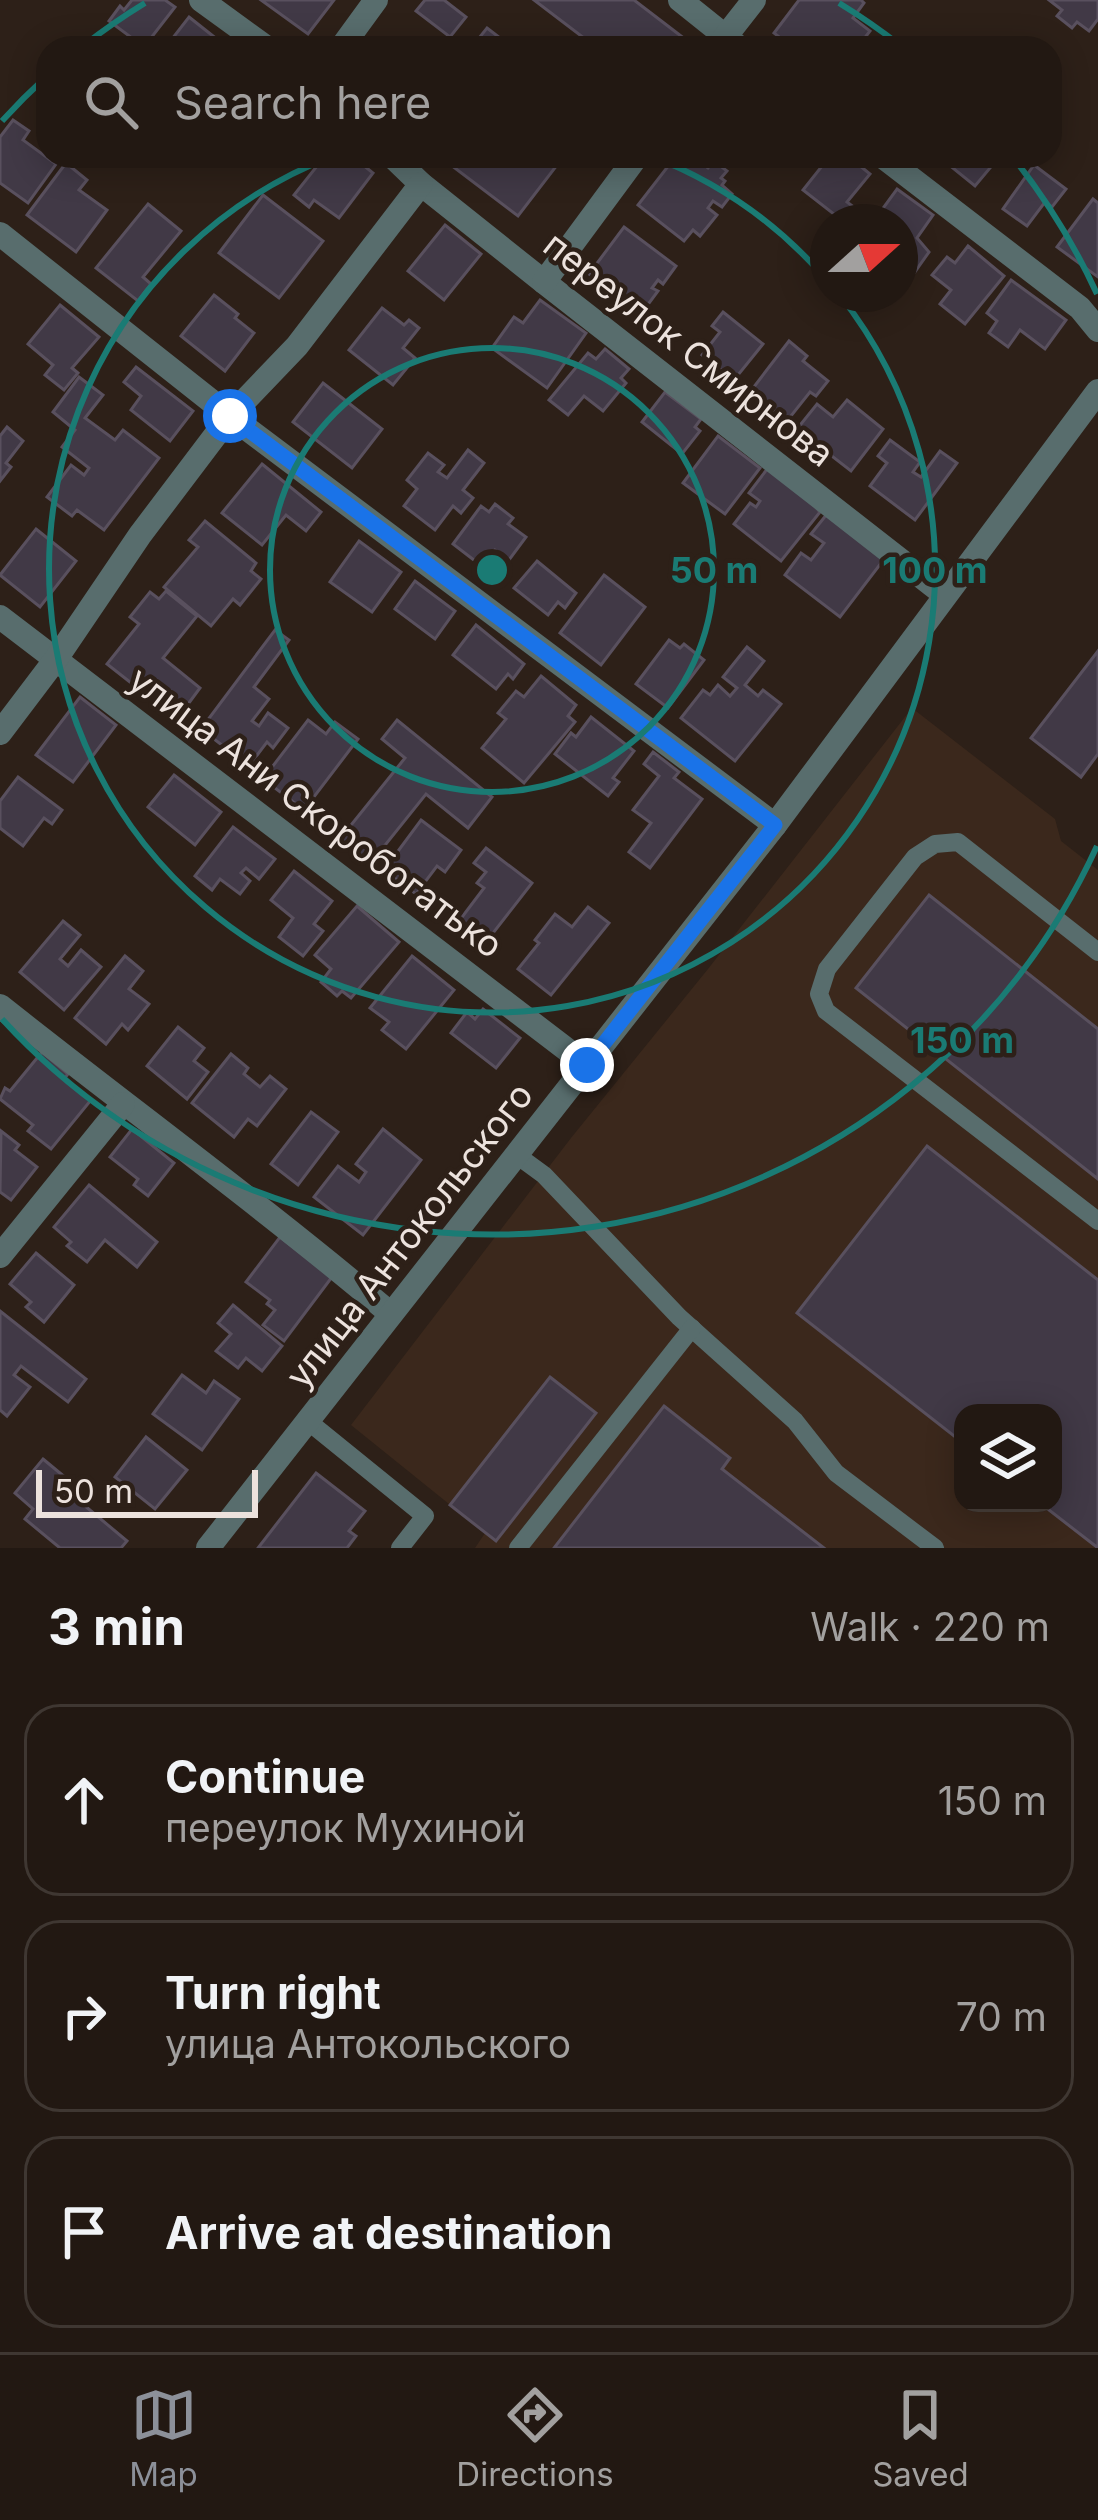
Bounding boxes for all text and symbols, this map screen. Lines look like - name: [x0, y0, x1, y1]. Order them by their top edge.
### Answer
- search box: [36, 36, 1062, 168]
- icon: search: [78, 69, 144, 135]
- text: Search here: [174, 75, 431, 130]
- north arrow: [810, 204, 918, 312]
- street label: переулок Смирнова: [535, 222, 843, 476]
- route start: [203, 389, 257, 443]
- text: 50 m: [670, 548, 758, 592]
- text: 100 m: [882, 548, 988, 592]
- centre of rings: [471, 549, 513, 591]
- street label: улица Ани Скоробогатько: [120, 657, 512, 967]
- text: 150 m: [910, 1018, 1014, 1062]
- route end: [560, 1038, 614, 1092]
- street label: улица Антокольского: [276, 1074, 542, 1396]
- map controls: [954, 1404, 1062, 1512]
- button: layers: [954, 1404, 1062, 1512]
- scale bar: [36, 1464, 258, 1517]
- text: 50 m: [54, 1471, 133, 1511]
- text: 3 min: [48, 1596, 185, 1657]
- text: Walk · 220 m: [810, 1603, 1050, 1650]
- text: Continue: [165, 1749, 365, 1804]
- icon: ahead: [51, 1767, 117, 1833]
- text: 150 m: [938, 1777, 1047, 1824]
- text: переулок Мухиной: [165, 1804, 526, 1851]
- text: Turn right: [165, 1965, 381, 2020]
- icon: right: [51, 1983, 117, 2049]
- text: 70 m: [956, 1993, 1047, 2040]
- text: улица Антокольского: [165, 2020, 571, 2067]
- icon: arrive: [51, 2199, 117, 2265]
- text: Arrive at destination: [165, 2205, 612, 2260]
- tab: Map: [129, 2382, 198, 2494]
- tab: Directions: [456, 2382, 614, 2494]
- tab: Saved: [872, 2382, 969, 2494]

